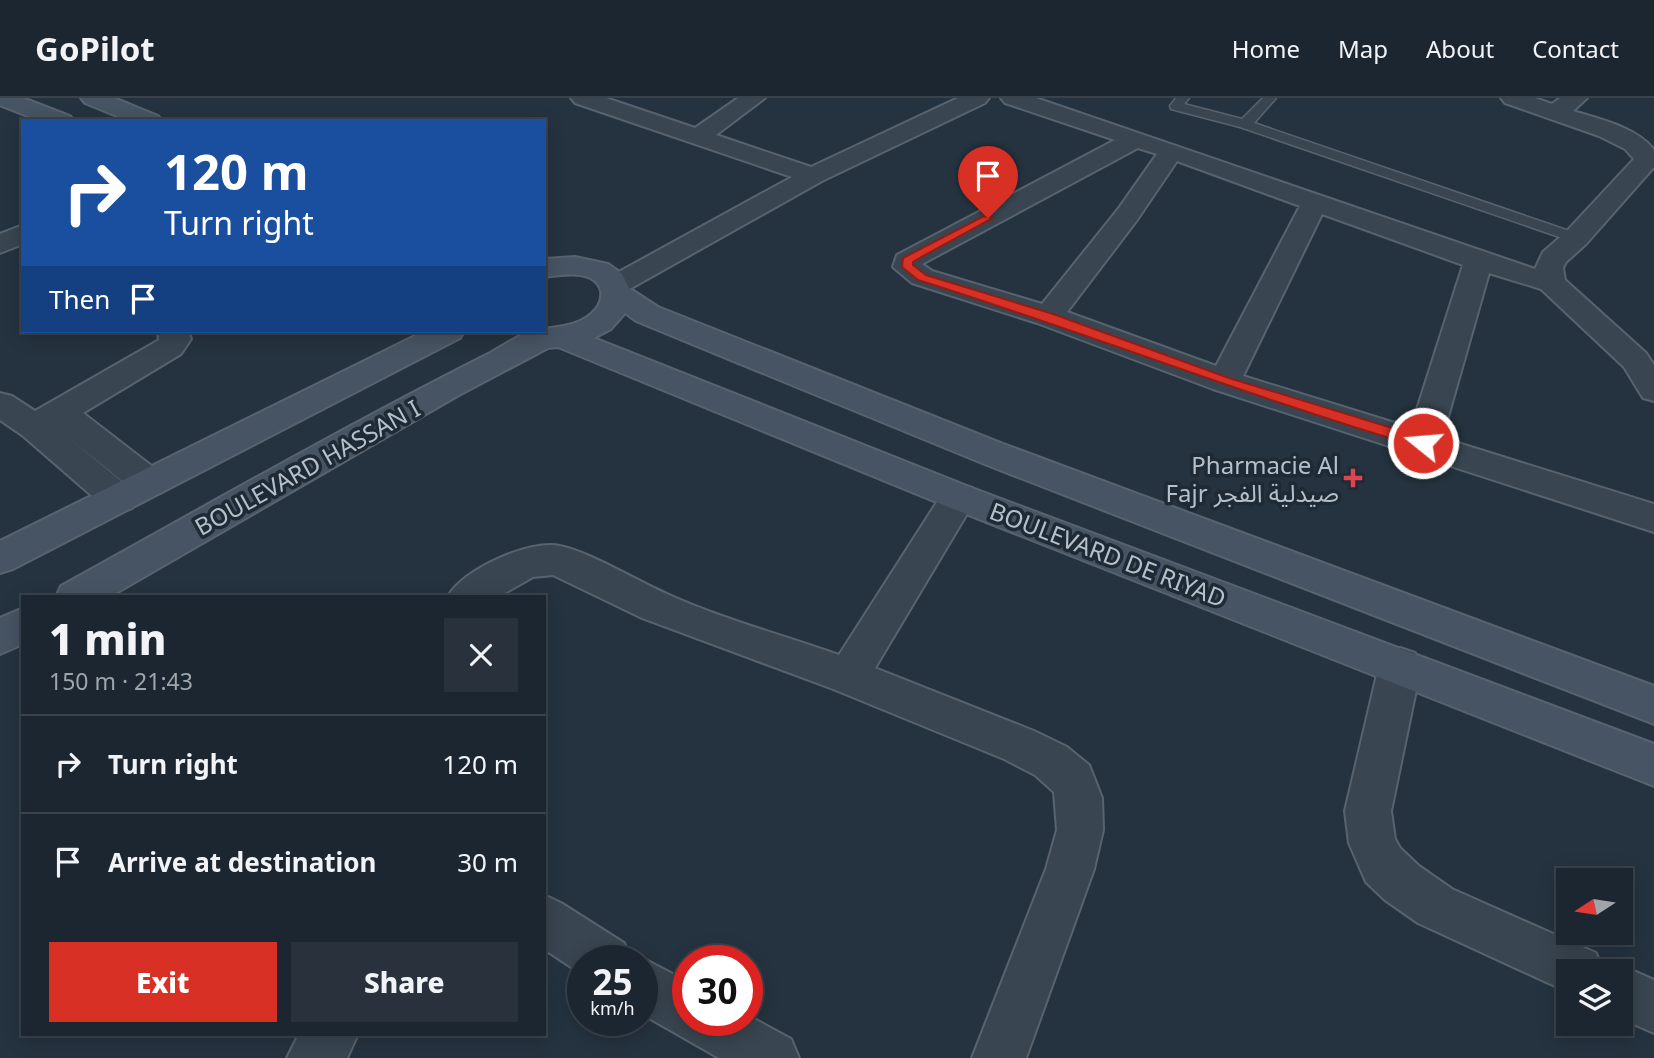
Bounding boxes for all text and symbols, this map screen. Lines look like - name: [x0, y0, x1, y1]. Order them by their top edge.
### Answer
- text: GoPilot: [35, 26, 155, 71]
- text: Home: [1232, 32, 1300, 65]
- text: Map: [1338, 32, 1388, 65]
- text: About: [1426, 32, 1494, 65]
- text: Contact: [1532, 32, 1619, 65]
- text: 120 m: [164, 138, 309, 204]
- pin: [958, 146, 1018, 218]
- icon: right: [49, 147, 140, 238]
- icon: arrive: [969, 157, 1007, 195]
- text: Turn right: [164, 201, 314, 244]
- icon: arrive: [124, 280, 162, 318]
- text: Then: [49, 281, 110, 317]
- street label: BOULEVARD HASSAN I: [188, 391, 426, 543]
- position arrow: [1386, 406, 1460, 480]
- place label: Pharmacie Al Fajr صيدلية الفجر: [1166, 448, 1339, 509]
- marker: Pharmacie Al Fajr صيدلية الفجر: [1345, 470, 1361, 486]
- street label: BOULEVARD DE RIYAD: [985, 494, 1231, 614]
- text: 1 min: [49, 610, 166, 667]
- button: close: [444, 618, 518, 692]
- text: 150 m · 21:43: [49, 665, 193, 697]
- icon: right: [49, 745, 87, 783]
- text: Turn right: [108, 746, 238, 782]
- text: 120 m: [442, 746, 518, 782]
- icon: arrive: [49, 843, 87, 881]
- text: Arrive at destination: [108, 844, 377, 880]
- text: 30 m: [457, 844, 518, 880]
- north arrow: [1556, 868, 1633, 945]
- map controls: [1556, 868, 1633, 1036]
- button: Exit: [49, 942, 277, 1022]
- button: Share: [291, 942, 518, 1022]
- speed limit sign: 30: [672, 945, 763, 1036]
- text: 25: [592, 958, 633, 1005]
- button: layers: [1556, 959, 1633, 1036]
- text: km/h: [590, 996, 635, 1020]

